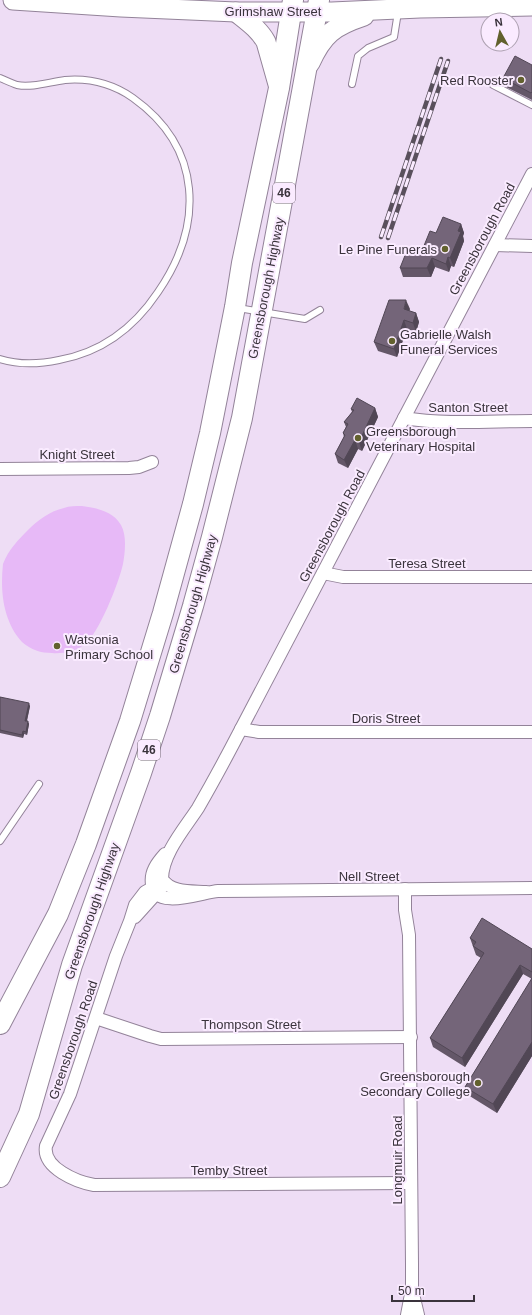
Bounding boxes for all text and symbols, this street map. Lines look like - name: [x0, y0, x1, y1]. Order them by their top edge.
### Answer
- street label: Grimshaw Street: [225, 4, 322, 19]
- north arrow: [480, 12, 520, 52]
- text: N: [494, 16, 503, 29]
- place label: Red Rooster: [440, 73, 514, 88]
- marker: Red Rooster: [516, 75, 526, 85]
- street label: Greensborough Road: [446, 180, 518, 298]
- road number: 46: [273, 183, 295, 203]
- street label: Greensborough Highway: [245, 215, 287, 360]
- place label: Le Pine Funerals: [339, 242, 437, 257]
- marker: Le Pine Funerals: [440, 244, 450, 254]
- place label: Gabrielle Walsh Funeral Services: [400, 327, 498, 357]
- marker: Gabrielle Walsh Funeral Services: [387, 336, 397, 346]
- street label: Santon Street: [428, 400, 508, 415]
- place label: Greensborough Veterinary Hospital: [366, 424, 475, 454]
- marker: Greensborough Veterinary Hospital: [353, 433, 363, 443]
- street label: Knight Street: [39, 447, 115, 462]
- street label: Greensborough Road: [296, 467, 368, 585]
- street label: Greensborough Highway: [166, 532, 220, 675]
- street label: Teresa Street: [388, 556, 466, 571]
- place label: Watsonia Primary School: [65, 632, 153, 662]
- marker: Watsonia Primary School: [52, 641, 62, 651]
- street label: Doris Street: [352, 711, 421, 726]
- road number: 46: [138, 740, 160, 760]
- street label: Greensborough Highway: [61, 840, 123, 981]
- street label: Nell Street: [339, 869, 400, 884]
- street label: Greensborough Road: [46, 978, 100, 1102]
- street label: Thompson Street: [201, 1017, 301, 1032]
- place label: Greensborough Secondary College: [360, 1069, 470, 1099]
- marker: Greensborough Secondary College: [473, 1078, 483, 1088]
- street label: Longmuir Road: [390, 1116, 405, 1204]
- street label: Temby Street: [191, 1163, 268, 1178]
- scale bar: [392, 1277, 474, 1303]
- text: 50 m: [398, 1284, 425, 1298]

